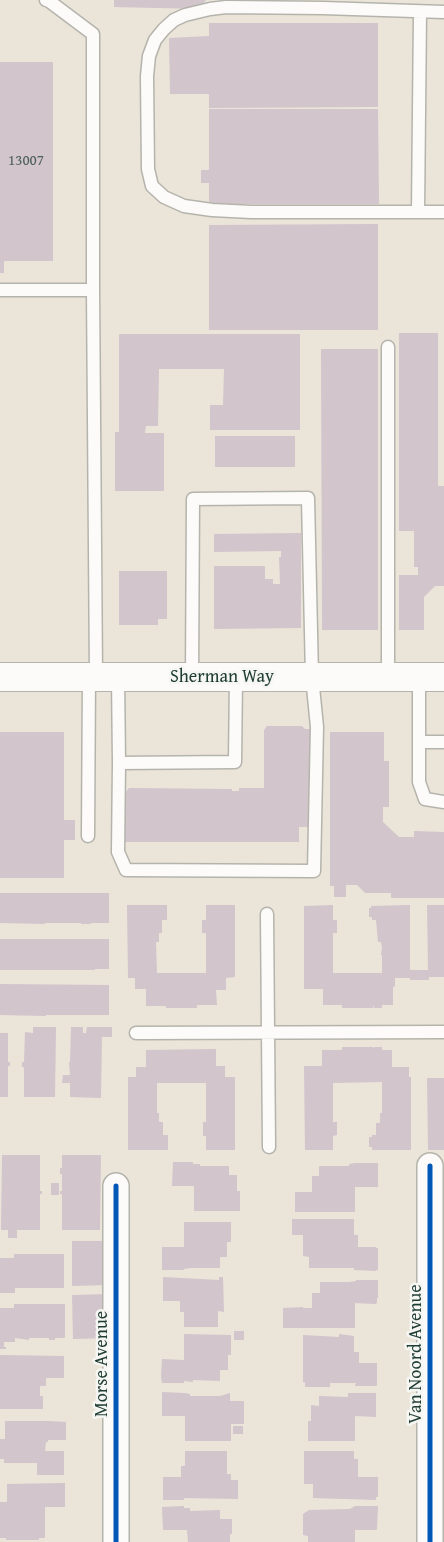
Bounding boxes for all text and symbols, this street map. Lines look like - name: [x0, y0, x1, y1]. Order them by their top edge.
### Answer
- house number: 13007: [8, 152, 44, 170]
- street label: Sherman Way: [170, 666, 274, 688]
- street label: Van Noord Avenue: [405, 1284, 427, 1424]
- street label: Morse Avenue: [91, 1311, 113, 1417]

